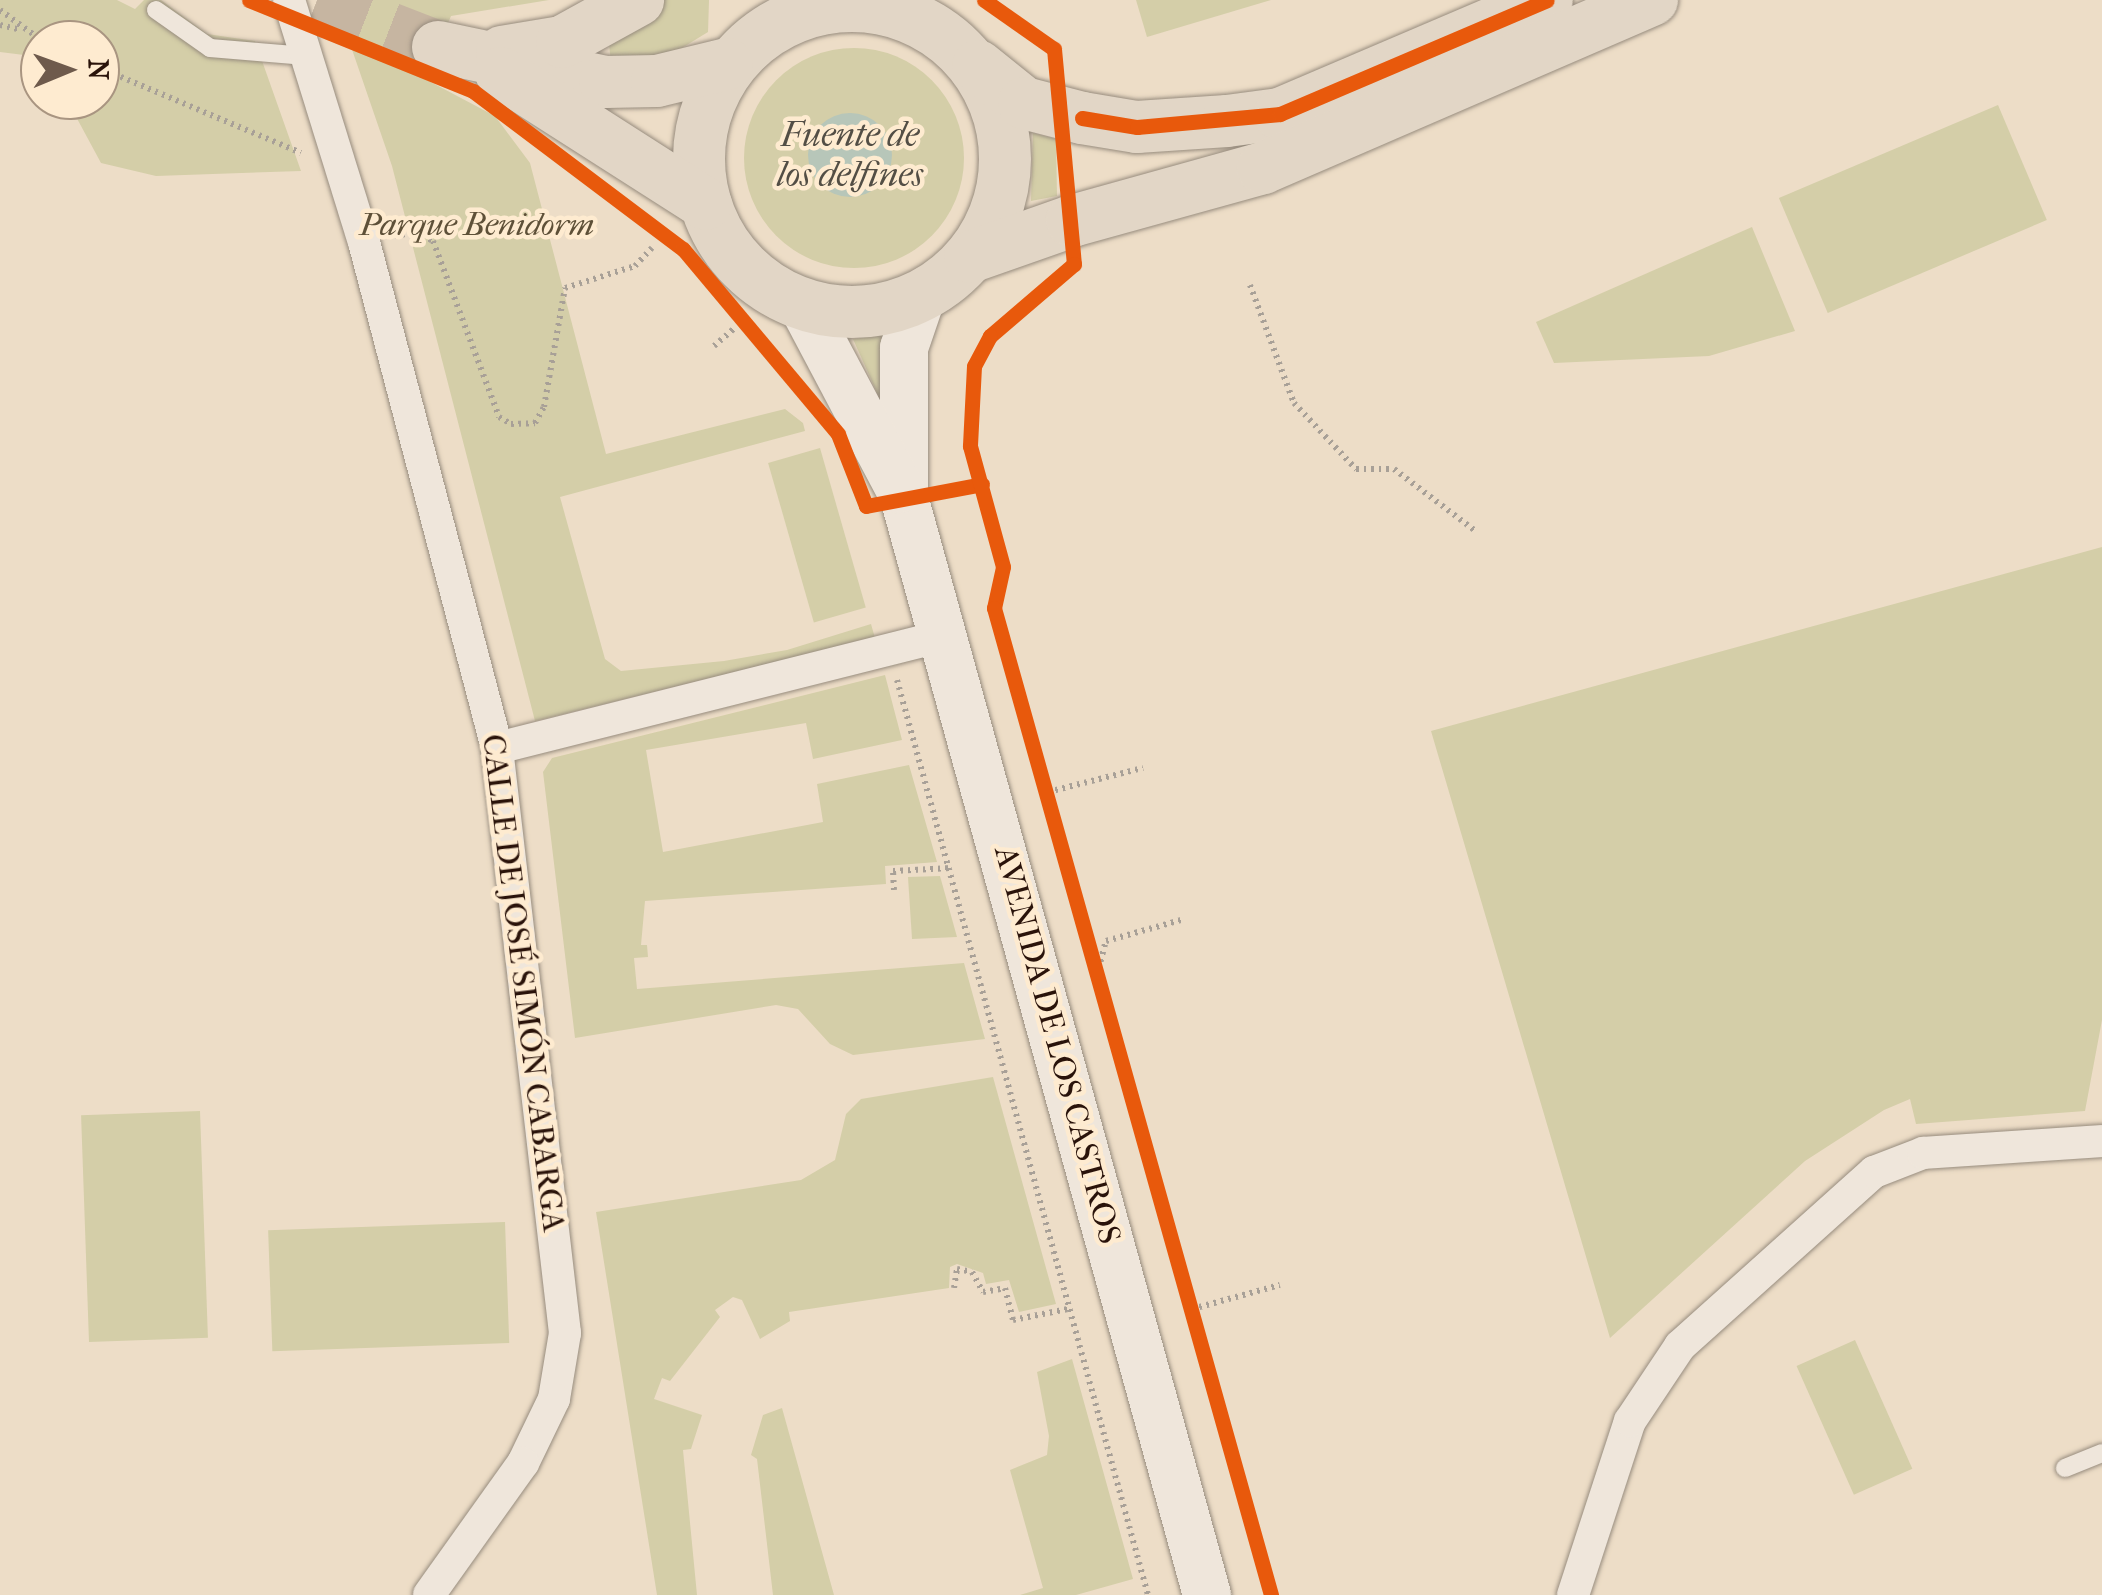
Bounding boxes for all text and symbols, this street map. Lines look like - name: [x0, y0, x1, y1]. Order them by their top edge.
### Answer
- north arrow: [20, 20, 120, 120]
- text: N: [82, 59, 115, 80]
- water label: Fuente de los delfines: [777, 114, 923, 196]
- park label: Parque Benidorm: [360, 206, 594, 244]
- street label: CALLE DE JOSÉ SIMÓN CABARGA: [473, 732, 573, 1234]
- street label: AVENIDA DE LOS CASTROS: [985, 842, 1129, 1248]

